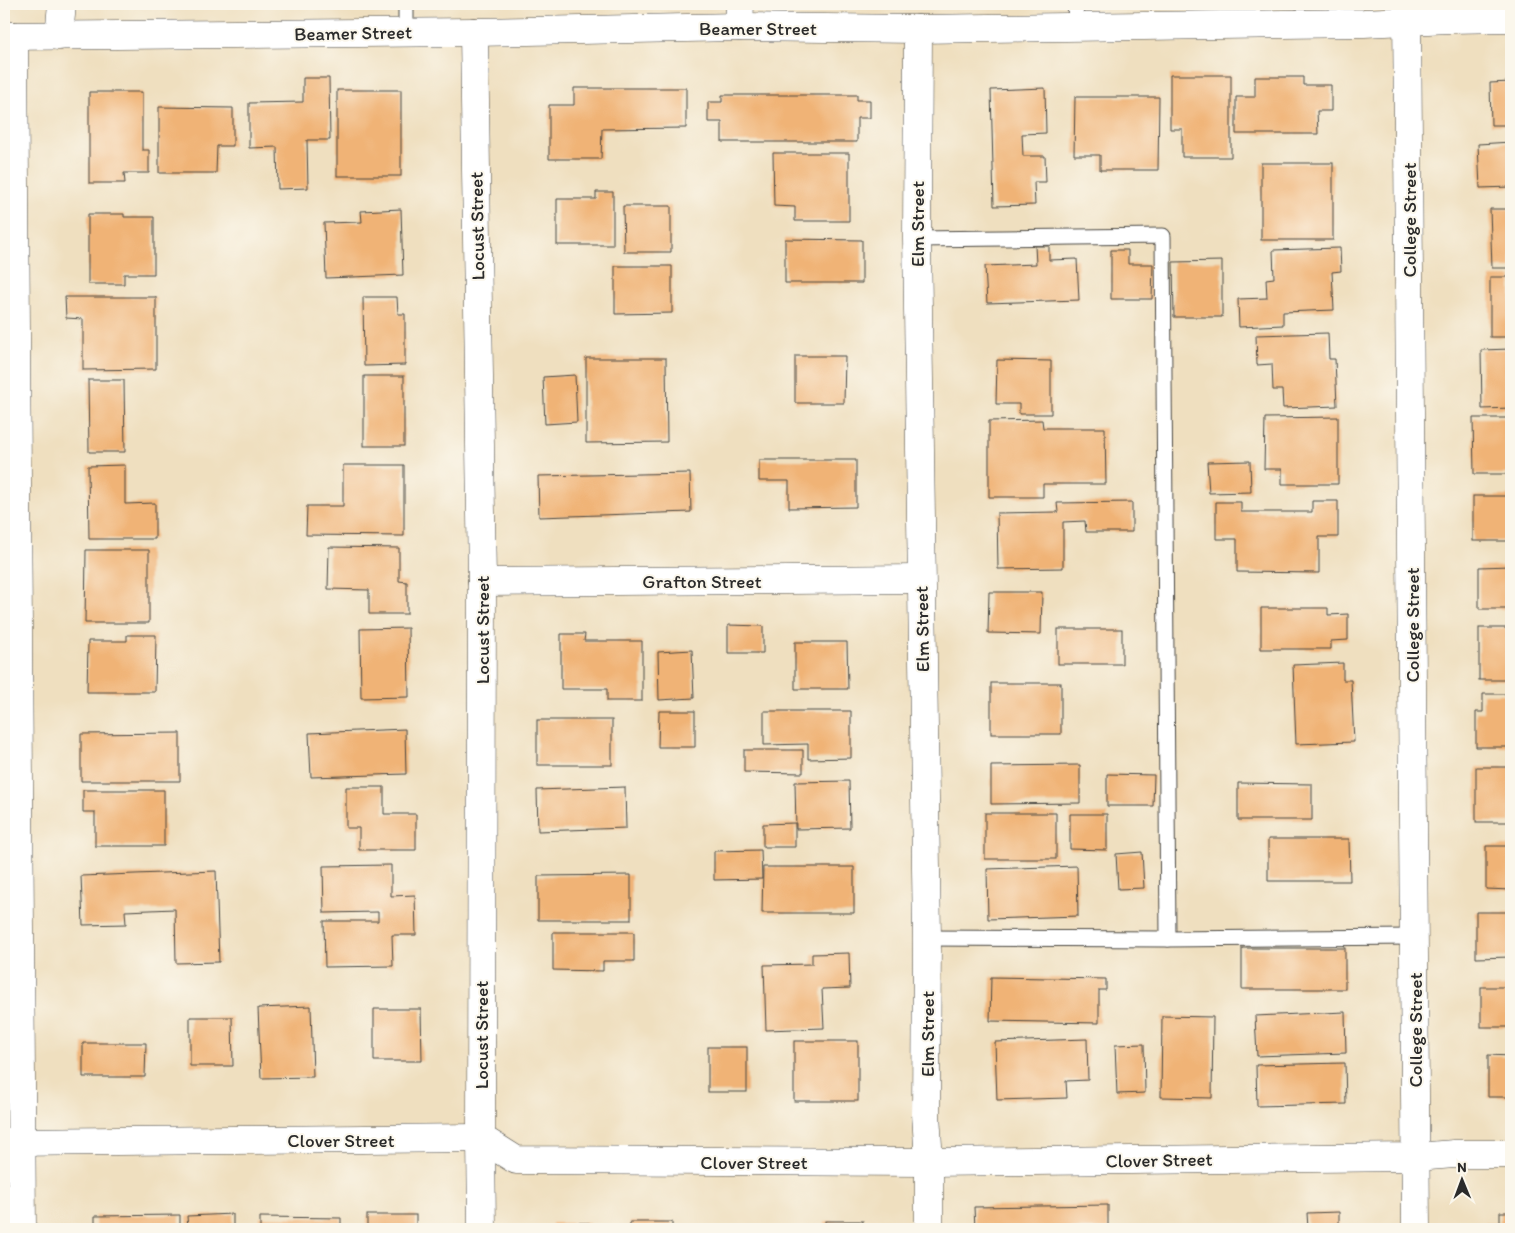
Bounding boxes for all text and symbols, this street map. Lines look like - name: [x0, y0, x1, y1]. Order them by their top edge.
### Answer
- street label: Beamer Street: [699, 17, 817, 40]
- street label: Beamer Street: [294, 20, 412, 46]
- street label: College Street: [1398, 162, 1421, 278]
- street label: Locust Street: [465, 171, 489, 281]
- street label: Elm Street: [906, 181, 929, 267]
- street label: College Street: [1401, 567, 1424, 683]
- street label: Grafton Street: [642, 570, 762, 593]
- street label: Locust Street: [471, 576, 494, 684]
- street label: Elm Street: [910, 586, 934, 672]
- street label: College Street: [1404, 972, 1427, 1088]
- street label: Locust Street: [470, 981, 493, 1089]
- street label: Elm Street: [916, 991, 939, 1077]
- street label: Clover Street: [287, 1129, 395, 1152]
- street label: Clover Street: [1105, 1148, 1213, 1172]
- street label: Clover Street: [700, 1151, 808, 1174]
- north arrow: [1438, 1156, 1488, 1206]
- text: N: [1457, 1159, 1467, 1176]

